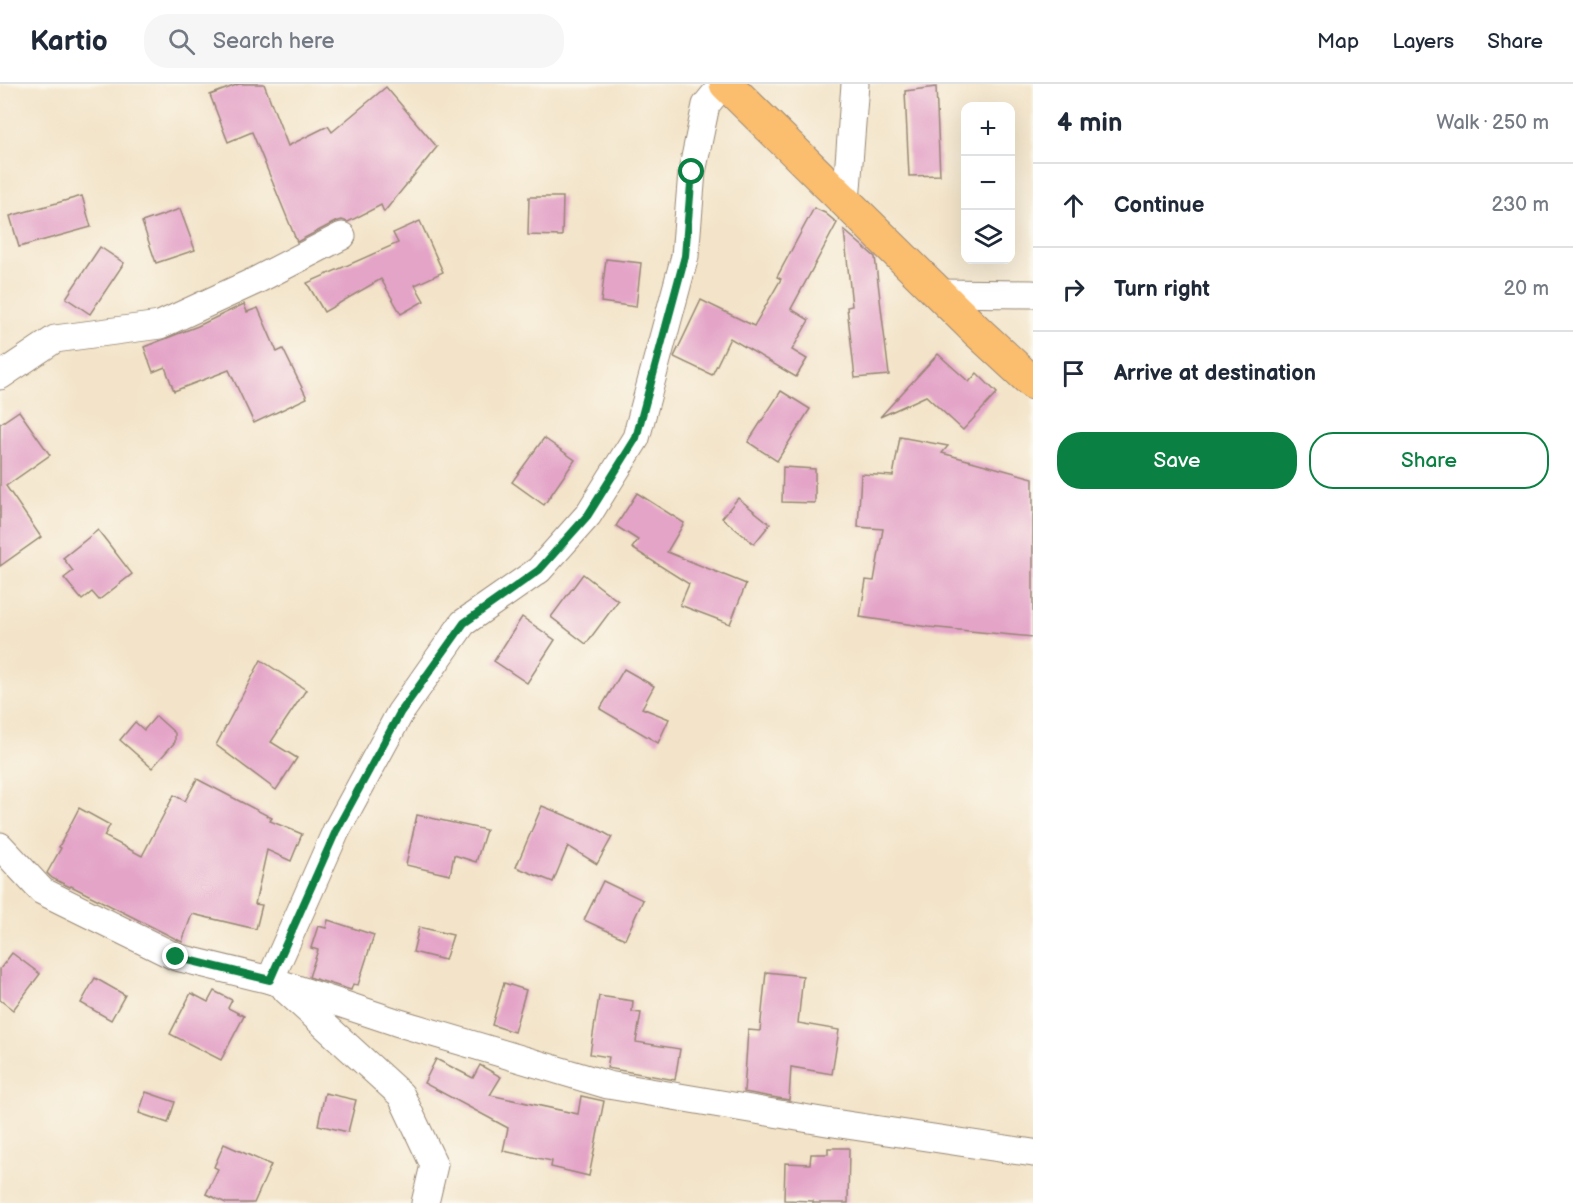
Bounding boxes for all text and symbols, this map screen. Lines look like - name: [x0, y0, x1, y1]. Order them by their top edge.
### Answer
- search box: [144, 14, 564, 68]
- text: Kartio: [30, 25, 108, 58]
- icon: search: [165, 25, 198, 58]
- text: Search here: [213, 28, 335, 55]
- text: Map: [1317, 29, 1359, 54]
- text: Layers: [1392, 29, 1454, 54]
- text: Share: [1487, 29, 1543, 54]
- map controls: [961, 102, 1015, 264]
- button: +: [961, 102, 1015, 156]
- text: 4 min: [1057, 108, 1122, 139]
- text: Walk · 250 m: [1436, 111, 1549, 135]
- button: −: [961, 156, 1015, 210]
- route start: [678, 158, 704, 184]
- icon: ahead: [1057, 189, 1090, 222]
- text: Continue: [1114, 192, 1204, 219]
- text: 230 m: [1492, 193, 1549, 217]
- button: layers: [961, 210, 1015, 264]
- icon: right: [1057, 273, 1090, 306]
- text: Turn right: [1114, 276, 1210, 303]
- text: 20 m: [1504, 277, 1549, 301]
- icon: arrive: [1057, 357, 1090, 390]
- text: Arrive at destination: [1114, 360, 1316, 387]
- button: Save: [1057, 432, 1297, 489]
- button: Share: [1309, 432, 1549, 489]
- route end: [162, 943, 188, 969]

